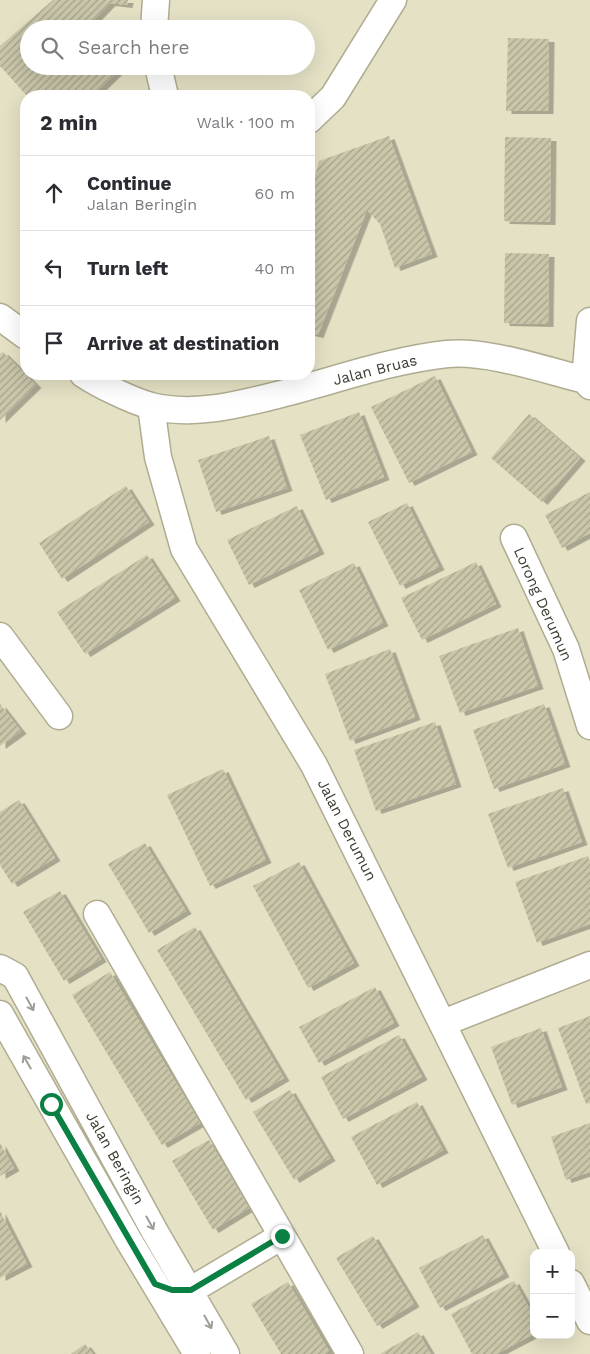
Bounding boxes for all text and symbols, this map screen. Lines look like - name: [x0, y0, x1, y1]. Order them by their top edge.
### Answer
- search box: [20, 20, 315, 75]
- icon: search: [38, 34, 66, 62]
- text: Search here: [78, 36, 189, 59]
- text: 2 min: [40, 110, 97, 135]
- text: Walk · 100 m: [197, 113, 295, 132]
- text: Continue: [87, 172, 171, 195]
- icon: ahead: [40, 179, 68, 207]
- text: 60 m: [255, 184, 295, 203]
- text: Jalan Beringin: [87, 195, 197, 214]
- icon: left: [40, 254, 68, 282]
- text: Turn left: [87, 257, 168, 280]
- text: 40 m: [255, 259, 295, 278]
- icon: arrive: [40, 329, 68, 357]
- text: Arrive at destination: [87, 332, 279, 355]
- street label: Jalan Bruas: [331, 351, 419, 389]
- street label: Lorong Derumun: [510, 544, 576, 664]
- street label: Jalan Derumun: [314, 776, 380, 884]
- one-way arrow: [26, 996, 35, 1011]
- one-way arrow: [22, 1055, 32, 1069]
- route start: [40, 1093, 63, 1116]
- street label: Jalan Beringin: [82, 1108, 148, 1208]
- one-way arrow: [146, 1216, 156, 1230]
- route end: [271, 1225, 294, 1248]
- map controls: [530, 1249, 575, 1339]
- button: +: [530, 1249, 575, 1294]
- button: −: [530, 1294, 575, 1339]
- one-way arrow: [204, 1314, 213, 1329]

